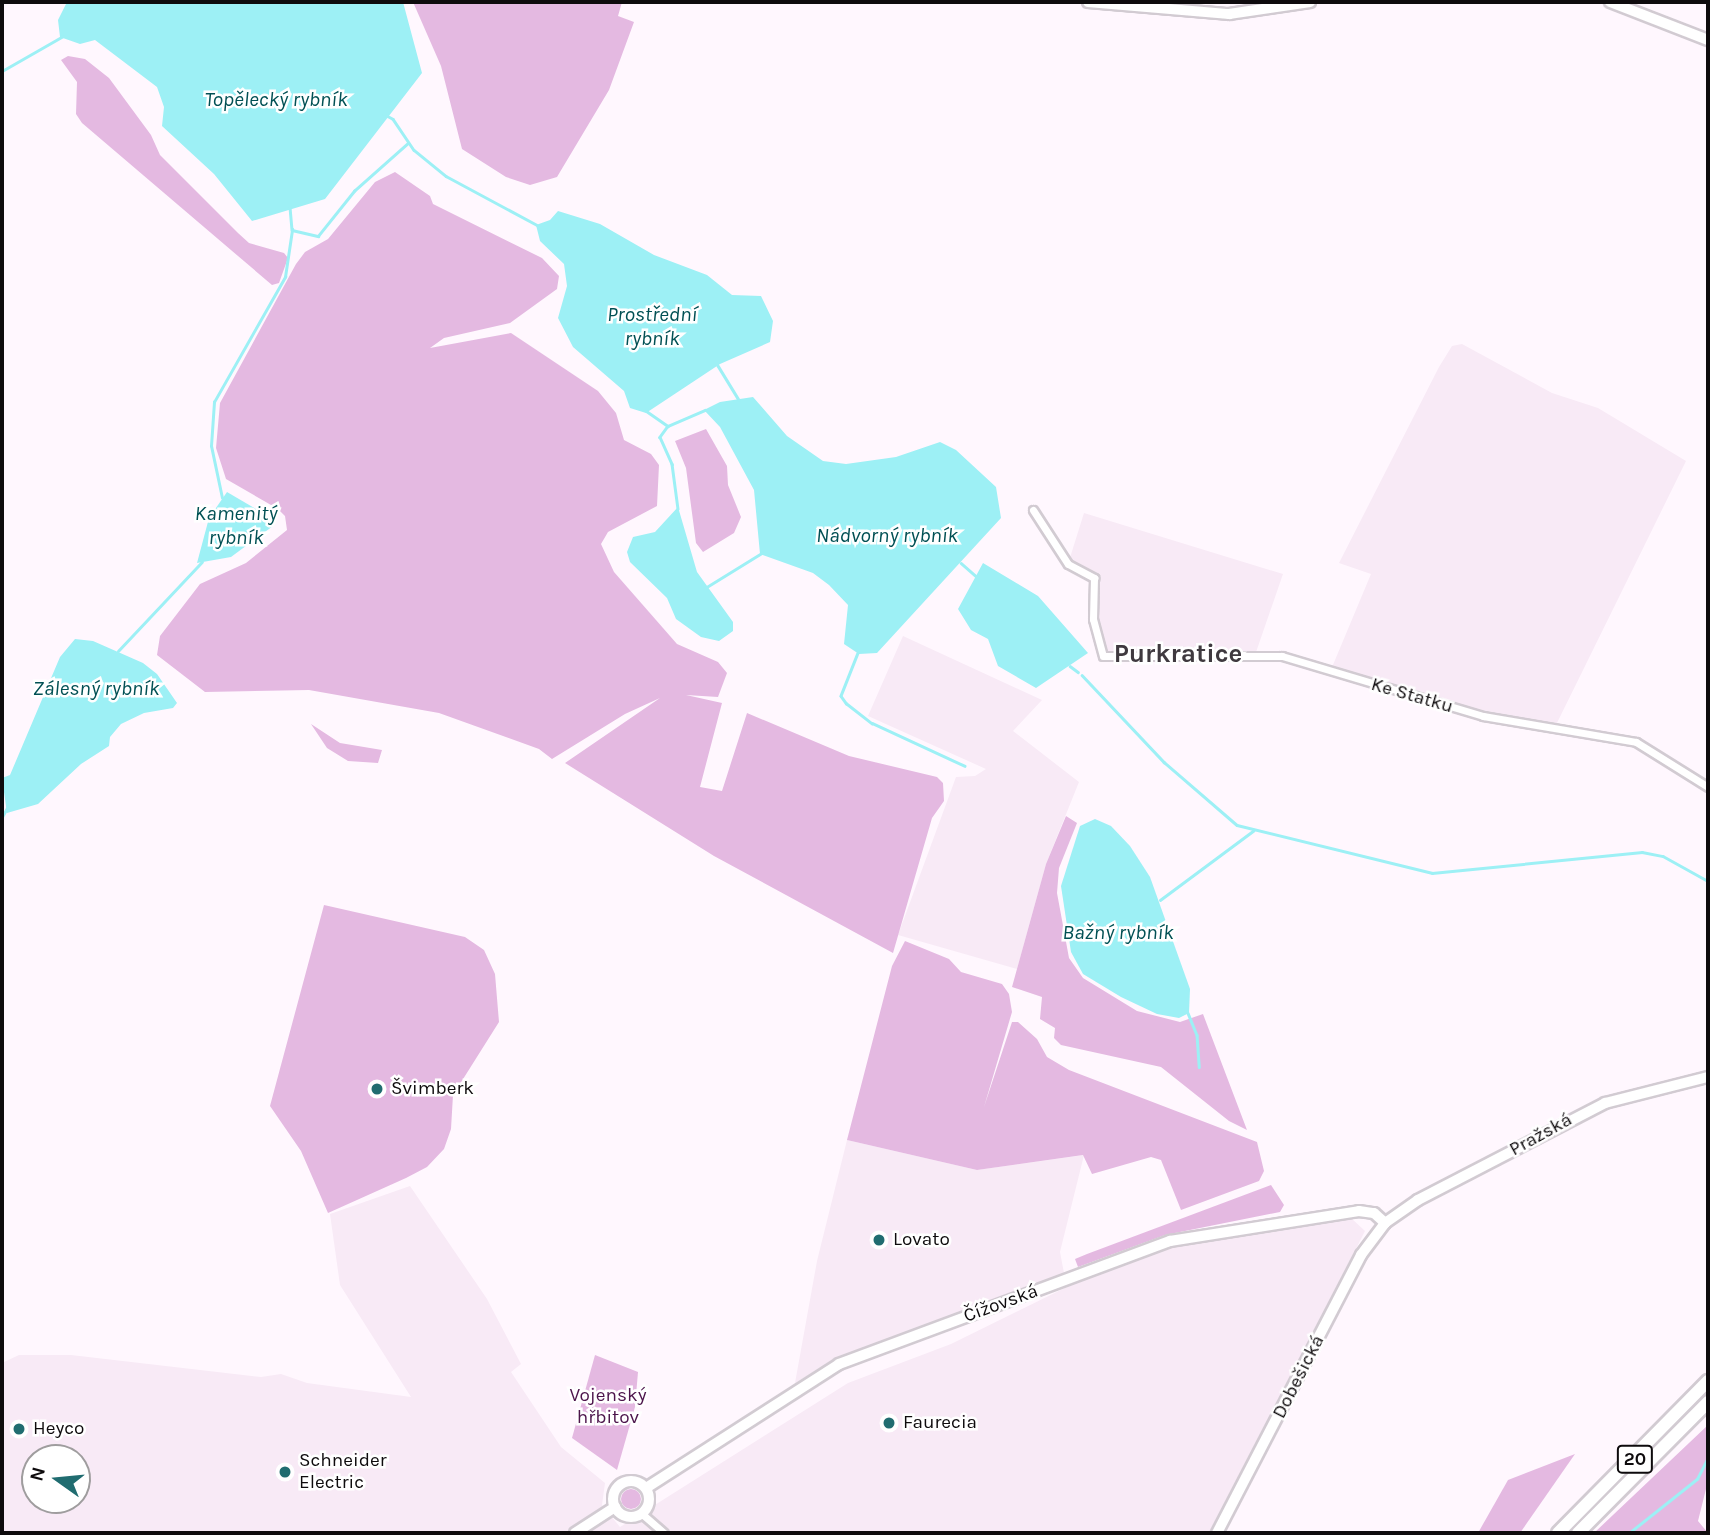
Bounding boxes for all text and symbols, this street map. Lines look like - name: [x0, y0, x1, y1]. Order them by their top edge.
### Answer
- water label: Topělecký rybník: [204, 86, 348, 112]
- water label: Prostřední rybník: [607, 301, 697, 351]
- water label: Kamenitý rybník: [195, 500, 277, 550]
- water label: Nádvorný rybník: [816, 522, 958, 548]
- district label: Purkratice: [1114, 638, 1242, 670]
- street label: Ke Statku: [1368, 673, 1456, 719]
- water label: Zálesný rybník: [33, 675, 159, 701]
- water label: Bažný rybník: [1062, 919, 1174, 945]
- place label: Švimberk: [391, 1078, 474, 1100]
- marker: Švimberk: [369, 1081, 385, 1097]
- street label: Pražská: [1506, 1109, 1576, 1161]
- place label: Lovato: [893, 1229, 950, 1251]
- marker: Lovato: [871, 1232, 887, 1248]
- street label: Čížovská: [961, 1280, 1041, 1328]
- street label: Dobešická: [1268, 1331, 1330, 1423]
- park label: Vojenský hřbitov: [569, 1385, 647, 1429]
- place label: Faurecia: [903, 1412, 977, 1434]
- marker: Faurecia: [881, 1415, 897, 1431]
- place label: Heyco: [33, 1418, 84, 1440]
- marker: Heyco: [11, 1421, 27, 1437]
- north arrow: [21, 1444, 91, 1514]
- road number: 20: [1616, 1444, 1654, 1474]
- place label: Schneider Electric: [299, 1450, 387, 1494]
- marker: Schneider Electric: [277, 1464, 293, 1480]
- text: N: [25, 1465, 50, 1484]

